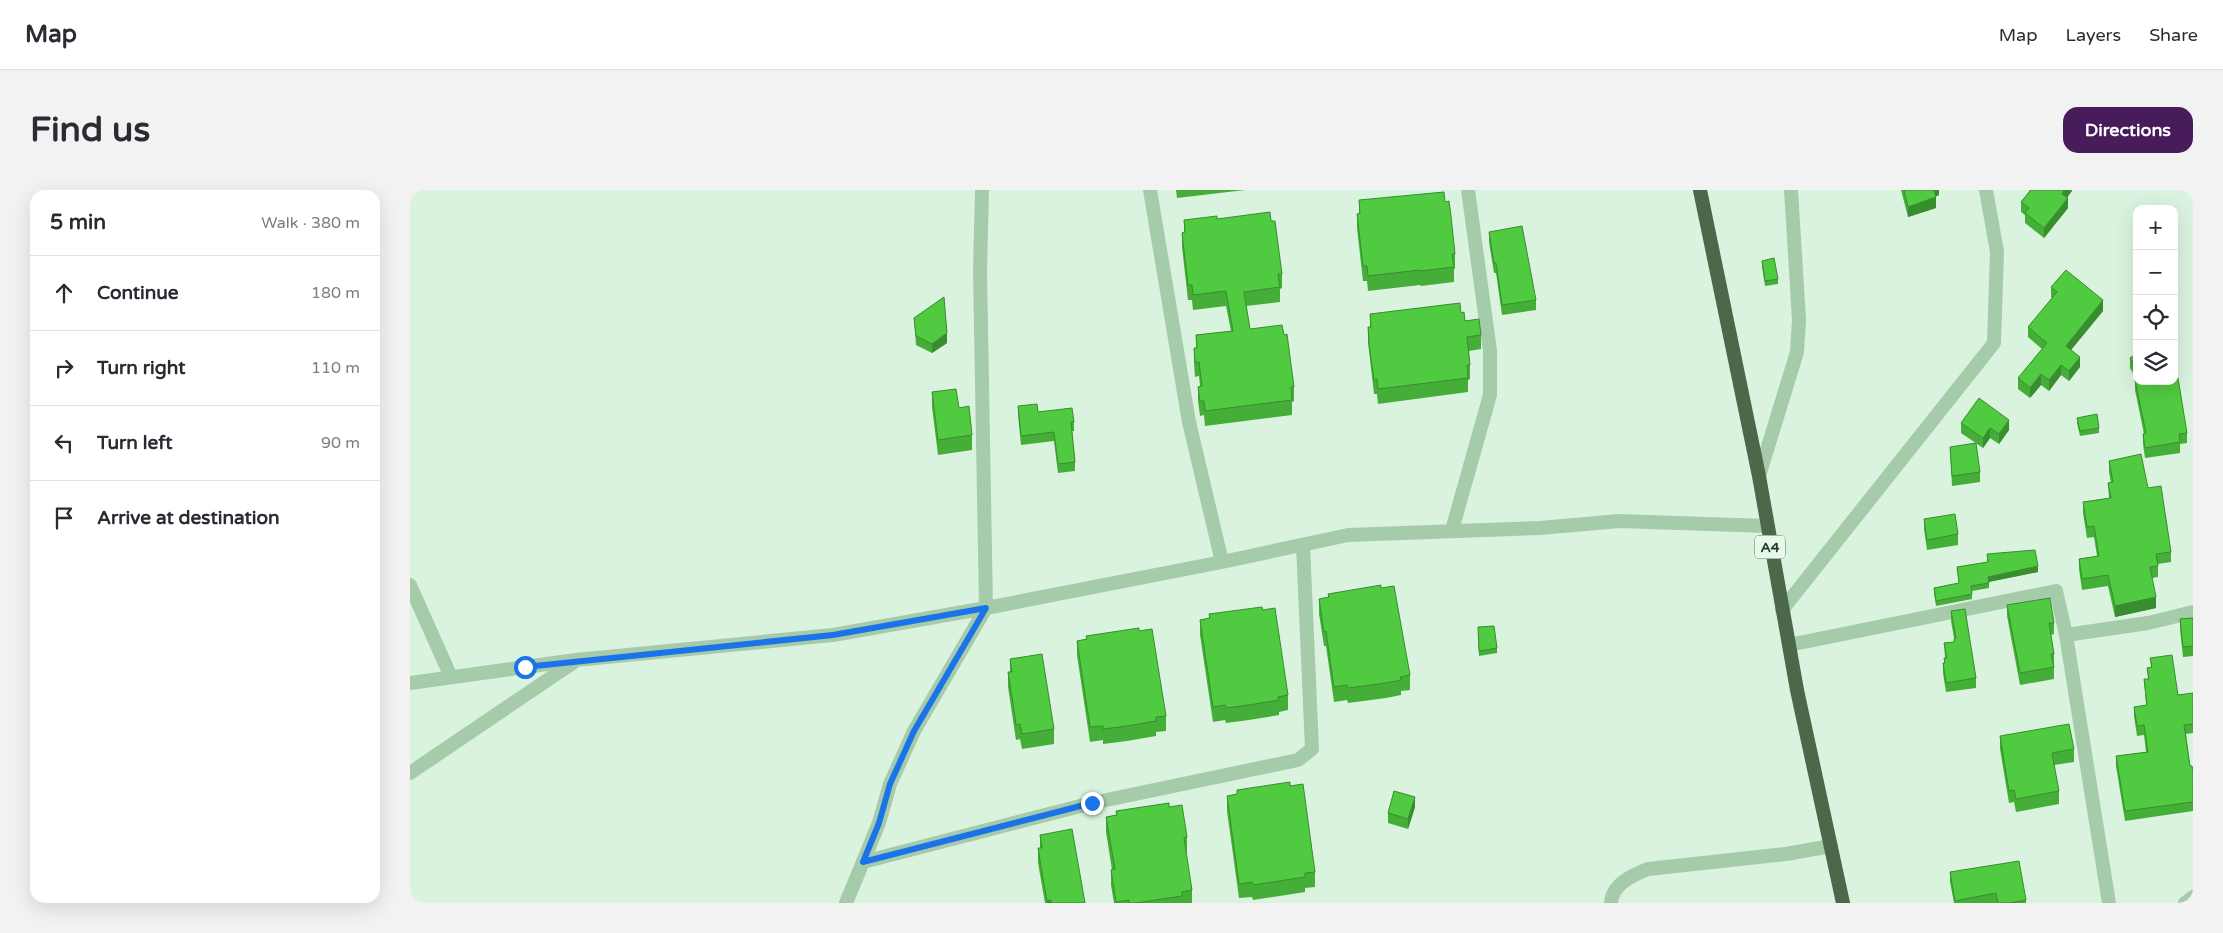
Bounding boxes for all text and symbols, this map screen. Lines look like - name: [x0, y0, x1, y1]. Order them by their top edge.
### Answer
- text: Map: [25, 20, 77, 49]
- text: Map: [1999, 24, 2038, 46]
- text: Layers: [2066, 24, 2121, 46]
- text: Share: [2149, 24, 2198, 46]
- button: Directions: [2063, 107, 2193, 153]
- text: Find us: [30, 109, 150, 151]
- map controls: [2133, 205, 2178, 385]
- button: +: [2133, 205, 2178, 250]
- text: 5 min: [50, 210, 106, 235]
- text: Walk · 380 m: [261, 213, 360, 233]
- button: −: [2133, 250, 2178, 295]
- icon: ahead: [50, 279, 78, 307]
- text: Continue: [97, 282, 179, 304]
- text: 180 m: [311, 283, 360, 303]
- button: locate: [2133, 295, 2178, 340]
- button: layers: [2133, 340, 2178, 385]
- icon: right: [50, 354, 78, 382]
- text: Turn right: [97, 357, 185, 379]
- text: 110 m: [311, 358, 360, 378]
- icon: left: [50, 429, 78, 457]
- text: Turn left: [97, 432, 173, 454]
- text: 90 m: [321, 433, 360, 453]
- icon: arrive: [50, 504, 78, 532]
- text: Arrive at destination: [97, 507, 280, 529]
- road number: A4: [1755, 536, 1785, 558]
- route start: [514, 656, 537, 679]
- route end: [1081, 792, 1104, 815]

